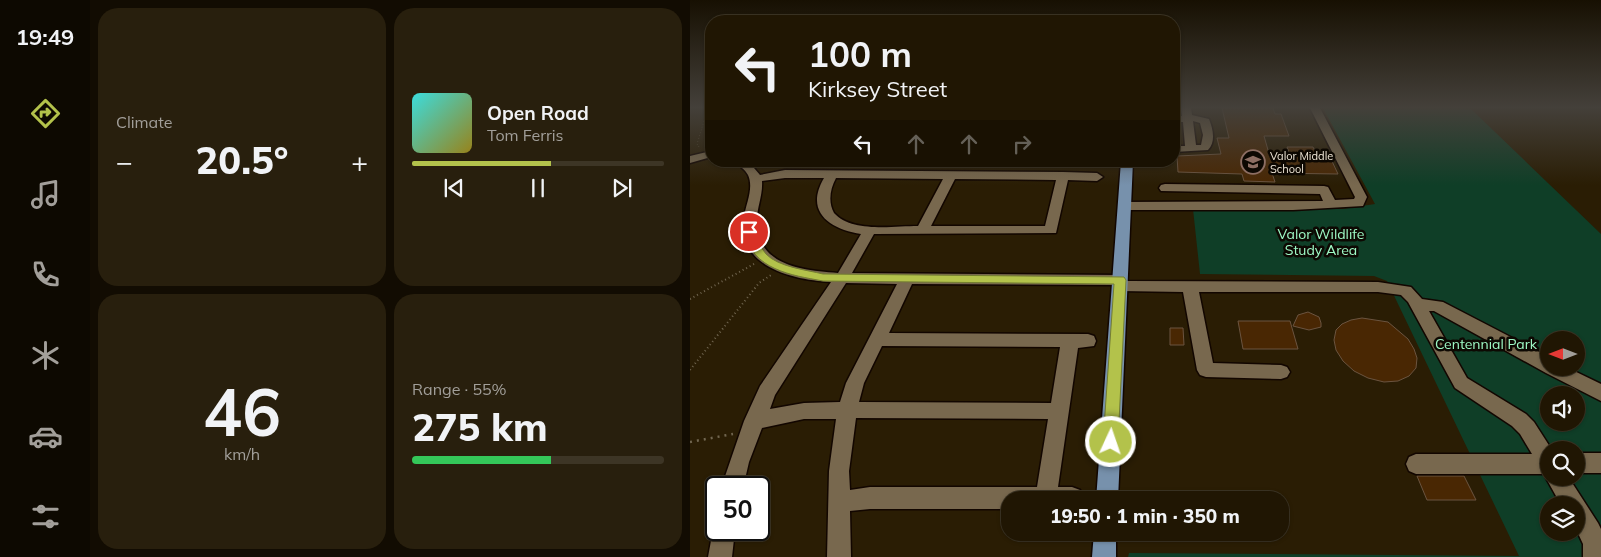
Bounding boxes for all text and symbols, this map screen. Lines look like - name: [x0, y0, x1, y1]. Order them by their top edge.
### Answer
- text: 19:49: [16, 23, 74, 51]
- text: 100 m: [808, 32, 912, 76]
- icon: left: [725, 35, 790, 100]
- text: Kirksey Street: [808, 75, 947, 103]
- icon: directions: [28, 96, 63, 131]
- text: Open Road: [487, 101, 589, 125]
- text: Climate: [116, 112, 172, 132]
- text: Tom Ferris: [487, 125, 564, 145]
- icon: left: [849, 130, 877, 158]
- icon: ahead: [902, 130, 930, 158]
- icon: ahead: [955, 130, 983, 158]
- icon: right: [1008, 130, 1036, 158]
- text: 20.5°: [196, 136, 288, 184]
- text: −: [116, 144, 133, 179]
- text: +: [351, 144, 368, 179]
- school or university icon: Valor Middle School: [1240, 149, 1266, 175]
- place label: Valor Middle School: [1270, 149, 1333, 176]
- icon: previous: [440, 174, 468, 202]
- icon: pause: [524, 174, 552, 202]
- icon: next: [608, 174, 636, 202]
- icon: music: [28, 177, 63, 212]
- pin: [728, 211, 770, 253]
- icon: arrive: [735, 218, 763, 246]
- park label: Valor Wildlife Study Area: [1278, 225, 1364, 259]
- icon: phone: [28, 257, 63, 292]
- north arrow: [1540, 331, 1585, 376]
- map controls: [1540, 331, 1585, 541]
- park label: Centennial Park: [1435, 335, 1538, 353]
- icon: climate: [28, 338, 63, 373]
- text: 46: [203, 371, 281, 452]
- text: Range · 55%: [412, 379, 507, 399]
- button: sound: [1540, 386, 1585, 431]
- text: 275 km: [412, 403, 548, 451]
- position arrow: [1084, 415, 1136, 467]
- icon: car: [28, 419, 63, 454]
- button: search: [1540, 441, 1585, 486]
- text: km/h: [224, 444, 260, 464]
- speed limit sign: 50: [705, 476, 770, 541]
- button: layers: [1540, 496, 1585, 541]
- icon: filters: [28, 499, 63, 534]
- text: 19:50 · 1 min · 350 m: [1050, 504, 1240, 528]

